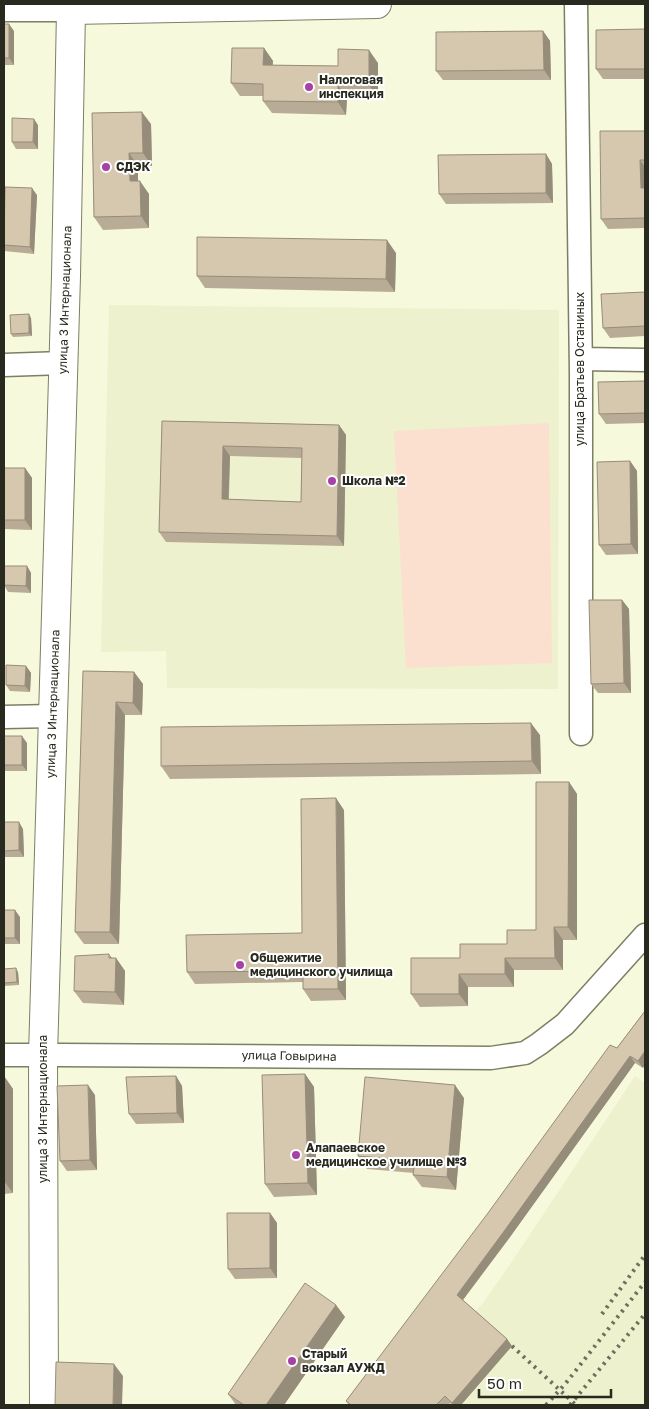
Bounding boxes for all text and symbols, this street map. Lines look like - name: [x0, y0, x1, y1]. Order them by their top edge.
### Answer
- place label: Налоговая инспекция: [319, 72, 384, 101]
- marker: Налоговая инспекция: [303, 81, 315, 93]
- place label: СДЭК: [116, 159, 151, 174]
- marker: СДЭК: [100, 161, 112, 173]
- street label: улица 3 Интернационала: [54, 225, 75, 375]
- street label: улица Братьев Останиных: [572, 291, 587, 446]
- place label: Школа №2: [342, 473, 406, 488]
- marker: Школа №2: [326, 475, 338, 487]
- street label: улица 3 Интернационала: [42, 629, 63, 779]
- place label: Общежитие медицинского училища: [250, 950, 393, 979]
- marker: Общежитие медицинского училища: [234, 959, 246, 971]
- street label: улица 3 Интернационала: [35, 1035, 50, 1183]
- street label: улица Говырина: [241, 1047, 337, 1064]
- place label: Алапаевское медицинское училище №3: [306, 1140, 467, 1169]
- marker: Алапаевское медицинское училище №3: [290, 1149, 302, 1161]
- place label: Старый вокзал АУЖД: [302, 1346, 385, 1375]
- marker: Старый вокзал АУЖД: [286, 1355, 298, 1367]
- scale bar: [479, 1366, 612, 1398]
- text: 50 m: [487, 1374, 522, 1392]

